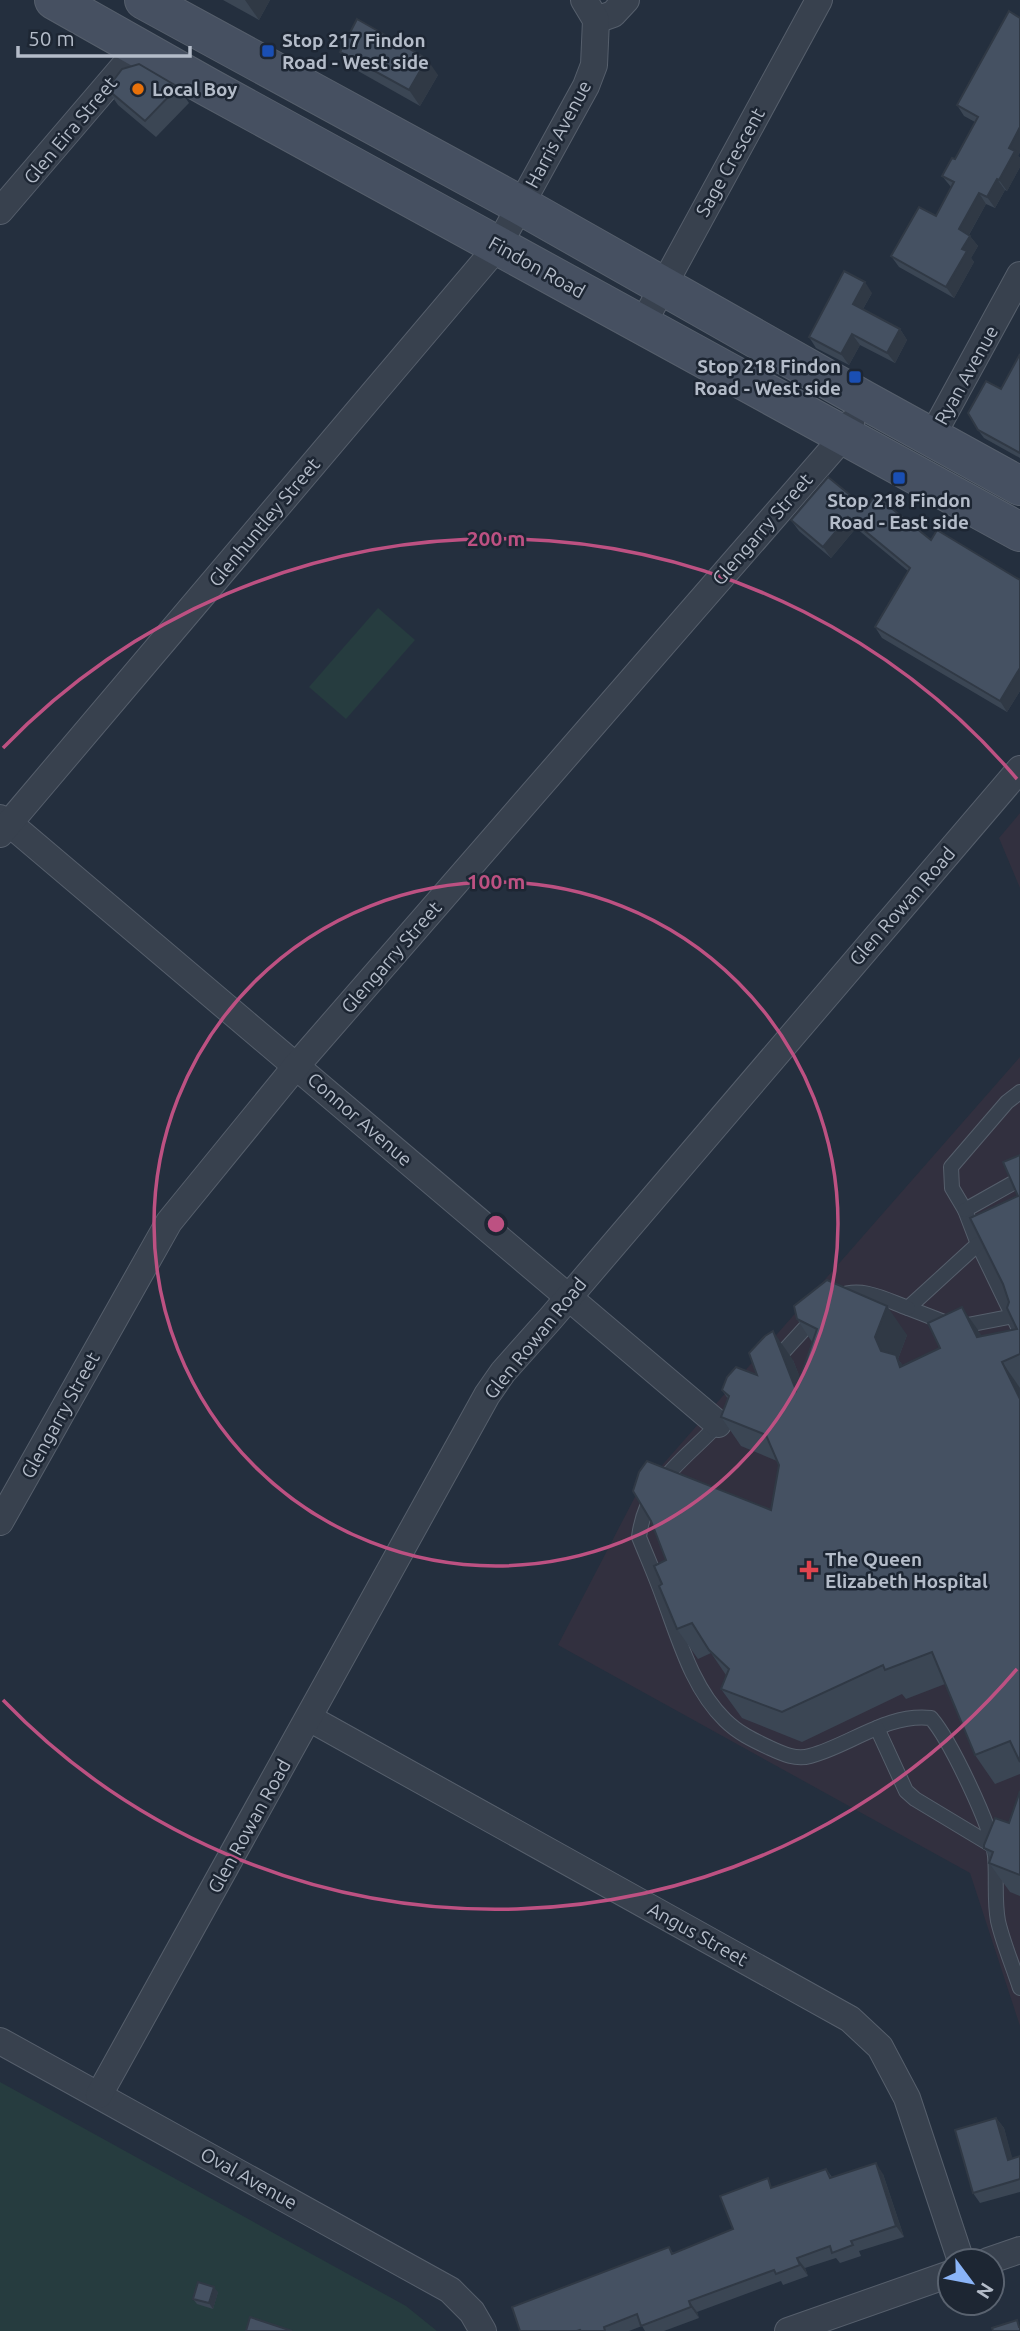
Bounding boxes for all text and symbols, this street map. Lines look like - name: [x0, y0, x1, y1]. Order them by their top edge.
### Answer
- scale bar: [18, 14, 189, 58]
- text: 50 m: [28, 26, 75, 50]
- place label: Stop 217 Findon Road - West side: [282, 29, 429, 73]
- marker: Stop 217 Findon Road - West side: [260, 43, 276, 59]
- street label: Glen Eira Street: [19, 72, 121, 188]
- street label: Harris Avenue: [520, 76, 596, 192]
- place label: Local Boy: [152, 78, 237, 100]
- marker: Local Boy: [130, 81, 146, 97]
- street label: Sage Crescent: [691, 103, 769, 220]
- street label: Findon Road: [485, 232, 589, 302]
- street label: Ryan Avenue: [930, 322, 1002, 428]
- place label: Stop 218 Findon Road - West side: [694, 355, 841, 399]
- marker: Stop 218 Findon Road - West side: [847, 369, 863, 385]
- street label: Glenhuntley Street: [204, 453, 324, 591]
- street label: Glengarry Street: [707, 468, 817, 589]
- marker: Stop 218 Findon Road - East side: [891, 470, 907, 486]
- place label: Stop 218 Findon Road - East side: [827, 489, 971, 533]
- text: 200 m: [467, 526, 525, 550]
- street label: Glen Rowan Road: [845, 842, 959, 970]
- text: 100 m: [467, 869, 525, 893]
- street label: Glengarry Street: [336, 896, 446, 1017]
- street label: Connor Avenue: [303, 1068, 417, 1170]
- centre of rings: [484, 1212, 508, 1236]
- street label: Glen Rowan Road: [479, 1273, 591, 1403]
- street label: Glengarry Street: [16, 1348, 104, 1482]
- place label: The Queen Elizabeth Hospital: [825, 1548, 988, 1592]
- marker: The Queen Elizabeth Hospital: [799, 1560, 819, 1580]
- street label: Glen Rowan Road: [203, 1755, 295, 1897]
- street label: Angus Street: [644, 1898, 752, 1971]
- street label: Oval Avenue: [197, 2142, 301, 2214]
- north arrow: [936, 2247, 1006, 2317]
- text: N: [972, 2279, 999, 2303]

